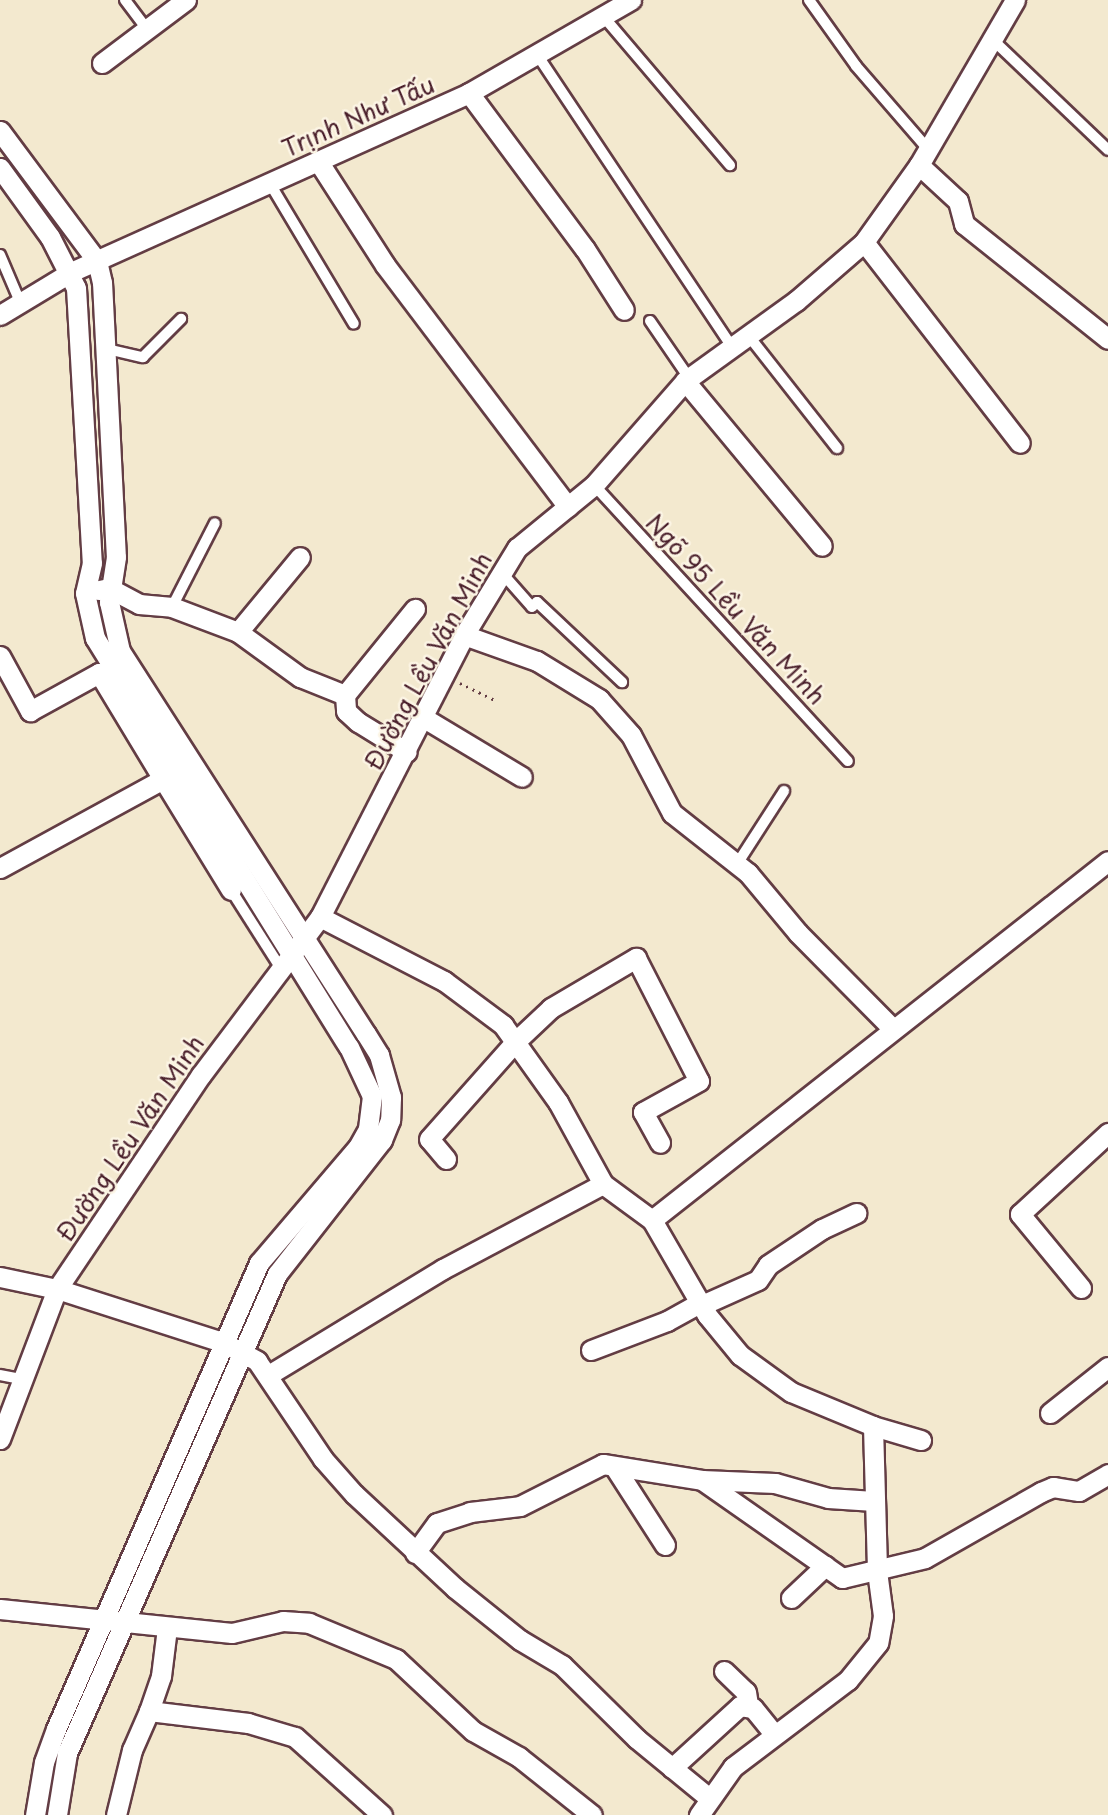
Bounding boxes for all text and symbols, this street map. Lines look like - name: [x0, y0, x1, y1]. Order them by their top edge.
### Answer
- street label: Trịnh Như Tấu: [276, 69, 440, 163]
- street label: Ngõ 95 Lều Văn Minh: [641, 509, 831, 709]
- street label: Đường Lều Văn Minh: [359, 548, 497, 774]
- street label: Đường Lều Văn Minh: [51, 1030, 209, 1246]

